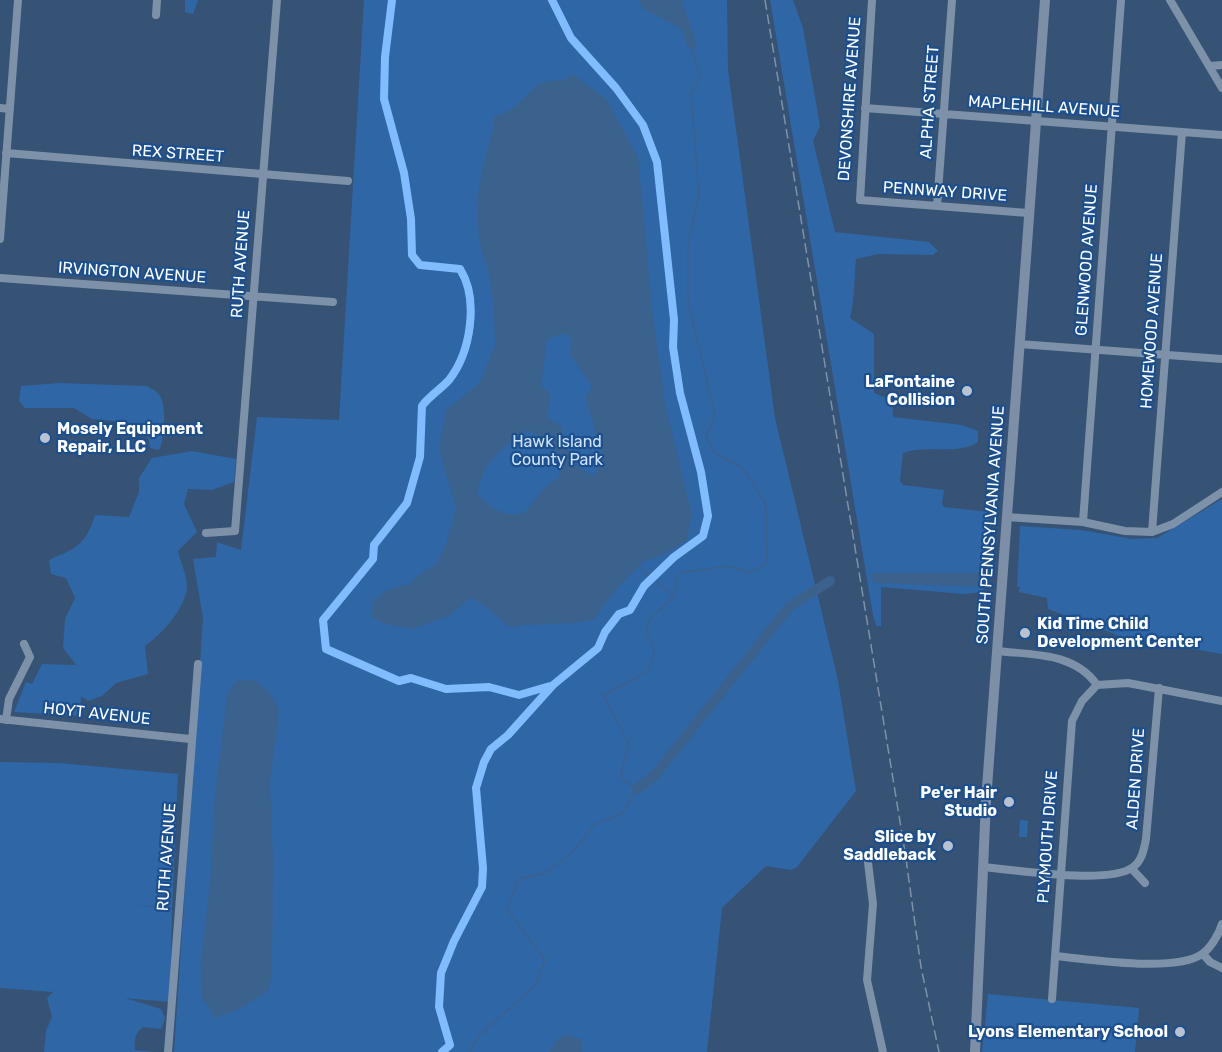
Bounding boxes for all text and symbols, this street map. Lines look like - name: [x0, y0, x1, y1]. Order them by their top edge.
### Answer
- street label: DEVONSHIRE AVENUE: [835, 16, 865, 182]
- street label: ALPHA STREET: [916, 44, 944, 160]
- street label: MAPLEHILL AVENUE: [967, 92, 1121, 122]
- street label: REX STREET: [131, 141, 225, 167]
- street label: PENNWAY DRIVE: [882, 178, 1008, 206]
- street label: GLENWOOD AVENUE: [1072, 183, 1102, 337]
- street label: RUTH AVENUE: [228, 209, 254, 319]
- street label: HOMEWOOD AVENUE: [1137, 252, 1167, 410]
- street label: IRVINGTON AVENUE: [57, 258, 207, 288]
- place label: LaFontaine Collision: [865, 372, 955, 410]
- marker: LaFontaine Collision: [960, 384, 974, 398]
- street label: SOUTH PENNSYLVANIA AVENUE: [973, 405, 1009, 645]
- place label: Mosely Equipment Repair, LLC: [57, 419, 203, 457]
- marker: Mosely Equipment Repair, LLC: [38, 431, 52, 445]
- park label: Hawk Island County Park: [511, 432, 603, 470]
- place label: Kid Time Child Development Center: [1037, 614, 1201, 652]
- marker: Kid Time Child Development Center: [1018, 626, 1032, 640]
- street label: HOYT AVENUE: [43, 699, 151, 729]
- street label: ALDEN DRIVE: [1123, 728, 1149, 830]
- street label: PLYMOUTH DRIVE: [1034, 770, 1062, 904]
- place label: Pe'er Hair Studio: [920, 783, 997, 821]
- marker: Pe'er Hair Studio: [1002, 795, 1016, 809]
- street label: RUTH AVENUE: [154, 802, 180, 912]
- place label: Slice by Saddleback: [843, 827, 936, 865]
- marker: Slice by Saddleback: [941, 839, 955, 853]
- place label: Lyons Elementary School: [968, 1022, 1168, 1042]
- marker: Lyons Elementary School: [1173, 1025, 1187, 1039]

